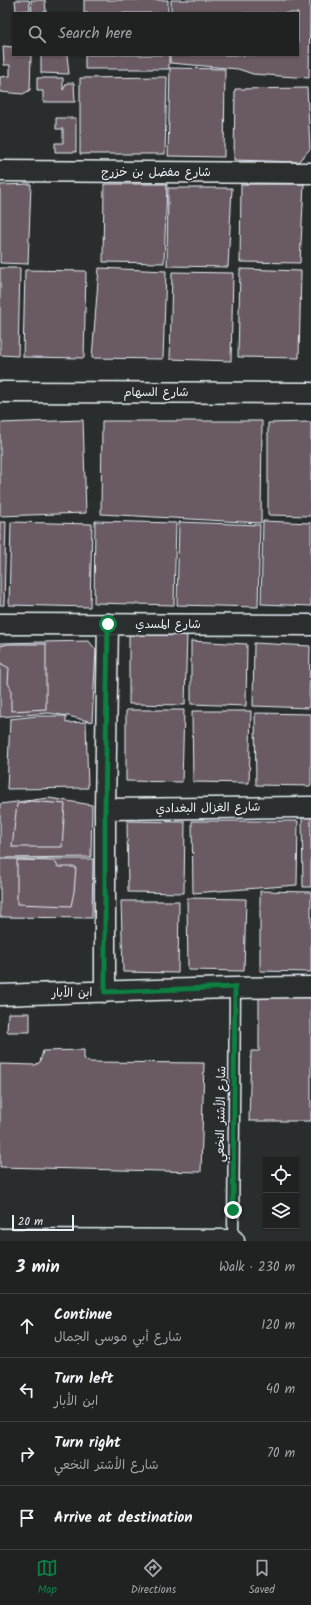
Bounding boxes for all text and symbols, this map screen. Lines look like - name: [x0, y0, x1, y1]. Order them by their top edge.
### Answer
- search box: [12, 12, 299, 56]
- text: Search here: [58, 22, 132, 46]
- icon: search: [26, 23, 48, 45]
- street label: شارع مفضل بن خزرج: [101, 163, 211, 182]
- street label: شارع السهام: [123, 383, 189, 402]
- route start: [99, 615, 117, 633]
- street label: شارع المسدي: [135, 615, 201, 634]
- street label: شارع الغزال البغدادي: [155, 798, 261, 818]
- street label: ابن الأبار: [50, 983, 93, 1003]
- street label: شارع الأشتر النخعي: [211, 1066, 232, 1162]
- map controls: [263, 1157, 299, 1229]
- button: locate: [263, 1157, 299, 1193]
- button: layers: [263, 1193, 299, 1229]
- route end: [224, 1201, 242, 1219]
- scale bar: [12, 1213, 74, 1232]
- text: 20 m: [18, 1213, 43, 1231]
- text: 3 min: [16, 1254, 60, 1281]
- text: Walk · 230 m: [219, 1257, 295, 1278]
- text: Continue: [54, 1303, 112, 1327]
- icon: ahead: [16, 1315, 38, 1337]
- text: 120 m: [261, 1315, 295, 1336]
- text: شارع أبي موسى الجمال: [54, 1327, 182, 1348]
- text: Turn left: [54, 1367, 114, 1391]
- icon: left: [16, 1379, 38, 1401]
- text: 40 m: [266, 1379, 295, 1400]
- text: ابن الأبار: [54, 1391, 98, 1412]
- text: Turn right: [54, 1431, 121, 1455]
- icon: right: [16, 1443, 38, 1465]
- text: 70 m: [267, 1443, 295, 1464]
- text: شارع الأشتر النخعي: [54, 1455, 158, 1476]
- text: Arrive at destination: [54, 1506, 193, 1530]
- icon: arrive: [16, 1507, 38, 1529]
- tab: Map: [36, 1557, 58, 1599]
- tab: Directions: [131, 1557, 176, 1599]
- tab: Saved: [249, 1557, 275, 1599]

